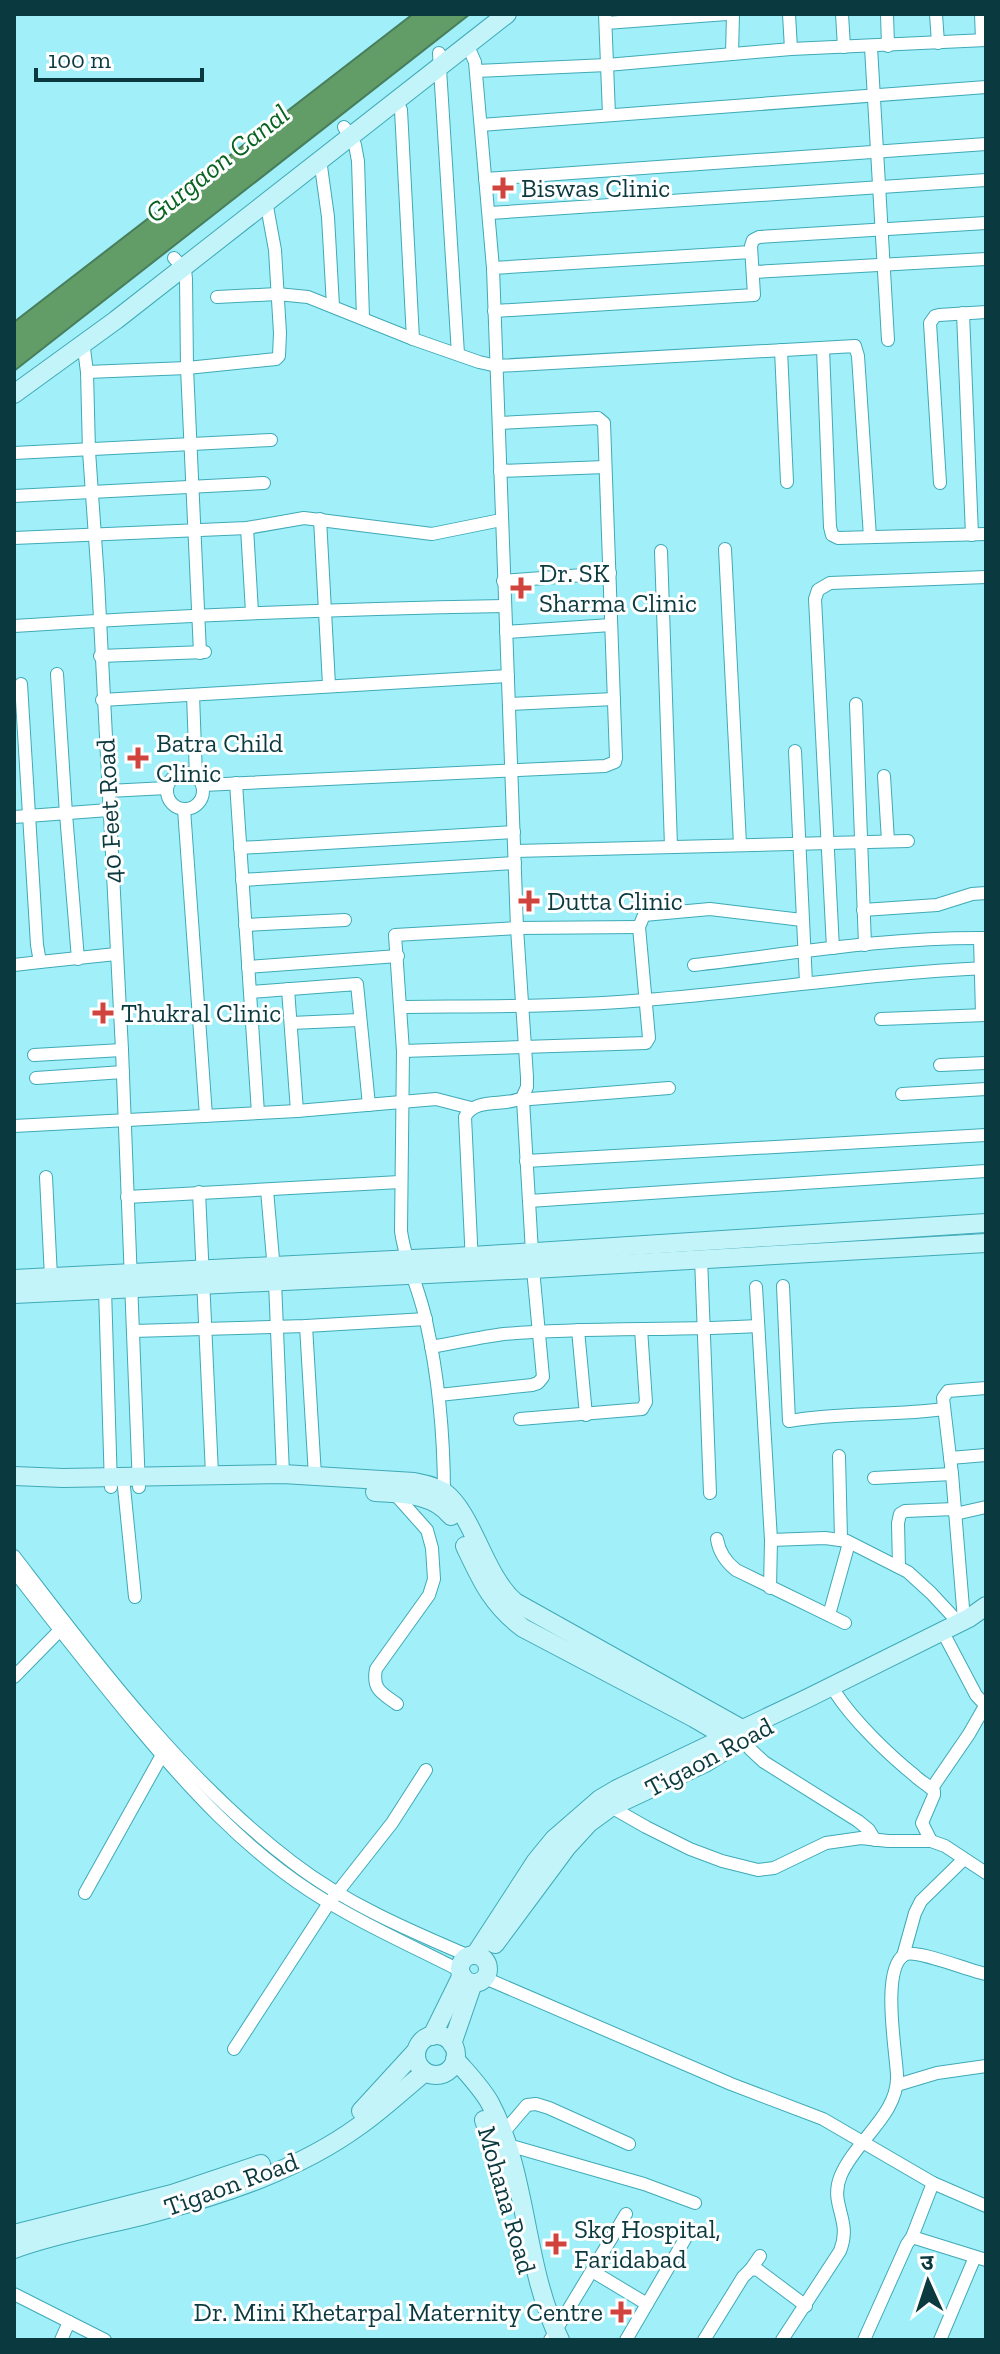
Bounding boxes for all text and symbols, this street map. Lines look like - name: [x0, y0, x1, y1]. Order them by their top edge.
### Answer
- scale bar: [36, 32, 202, 82]
- text: 100 m: [48, 45, 111, 74]
- water label: Gurgaon Canal: [139, 97, 296, 230]
- place label: Biswas Clinic: [521, 172, 670, 204]
- marker: Biswas Clinic: [492, 177, 514, 199]
- place label: Dr. SK Sharma Clinic: [539, 557, 697, 619]
- marker: Dr. SK Sharma Clinic: [510, 577, 532, 599]
- place label: Batra Child Clinic: [156, 727, 283, 789]
- street label: 40 Feet Road: [89, 738, 129, 884]
- marker: Batra Child Clinic: [127, 747, 149, 769]
- place label: Dutta Clinic: [547, 885, 683, 917]
- marker: Dutta Clinic: [518, 890, 540, 912]
- place label: Thukral Clinic: [121, 997, 281, 1029]
- marker: Thukral Clinic: [92, 1002, 114, 1024]
- street label: Tigaon Road: [640, 1710, 778, 1804]
- street label: Mohana Road: [471, 2123, 543, 2277]
- street label: Tigaon Road: [160, 2145, 302, 2223]
- place label: Skg Hospital, Faridabad: [574, 2213, 721, 2275]
- marker: Skg Hospital, Faridabad: [545, 2233, 567, 2255]
- north arrow: [888, 2242, 968, 2322]
- text: उ: [920, 2249, 935, 2276]
- place label: Dr. Mini Khetarpal Maternity Centre: [194, 2296, 603, 2328]
- marker: Dr. Mini Khetarpal Maternity Centre: [610, 2301, 632, 2323]

